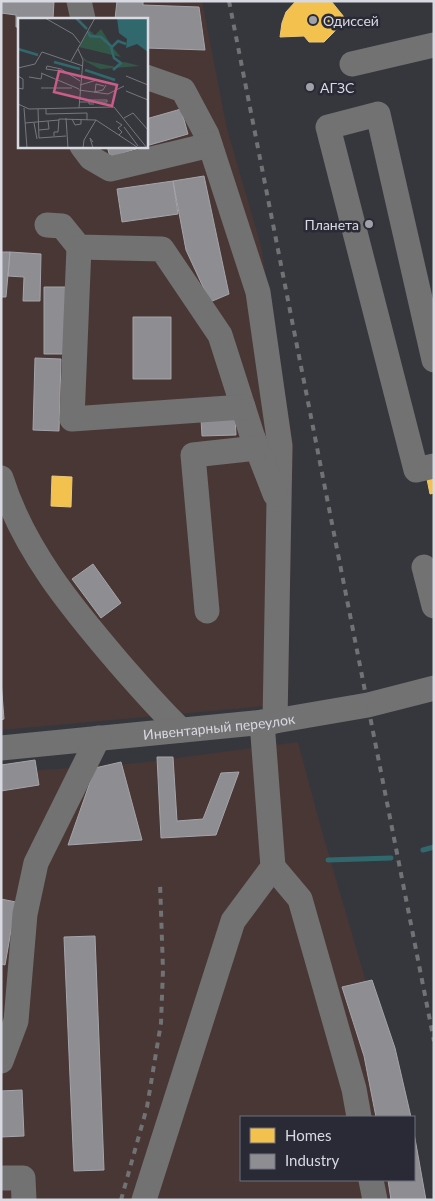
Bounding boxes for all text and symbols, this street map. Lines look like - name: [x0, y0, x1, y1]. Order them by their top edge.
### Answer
- place label: Одиссей: [323, 12, 379, 29]
- marker: Одиссей: [307, 14, 319, 26]
- inset map: [18, 18, 148, 148]
- place label: АГЗС: [320, 79, 355, 96]
- marker: АГЗС: [304, 81, 316, 93]
- place label: Планета: [305, 216, 359, 233]
- marker: Планета: [363, 218, 375, 230]
- street label: Инвентарный переулок: [142, 709, 297, 742]
- legend: [240, 1116, 415, 1181]
- text: Homes: [285, 1126, 331, 1144]
- text: Industry: [285, 1151, 340, 1169]

